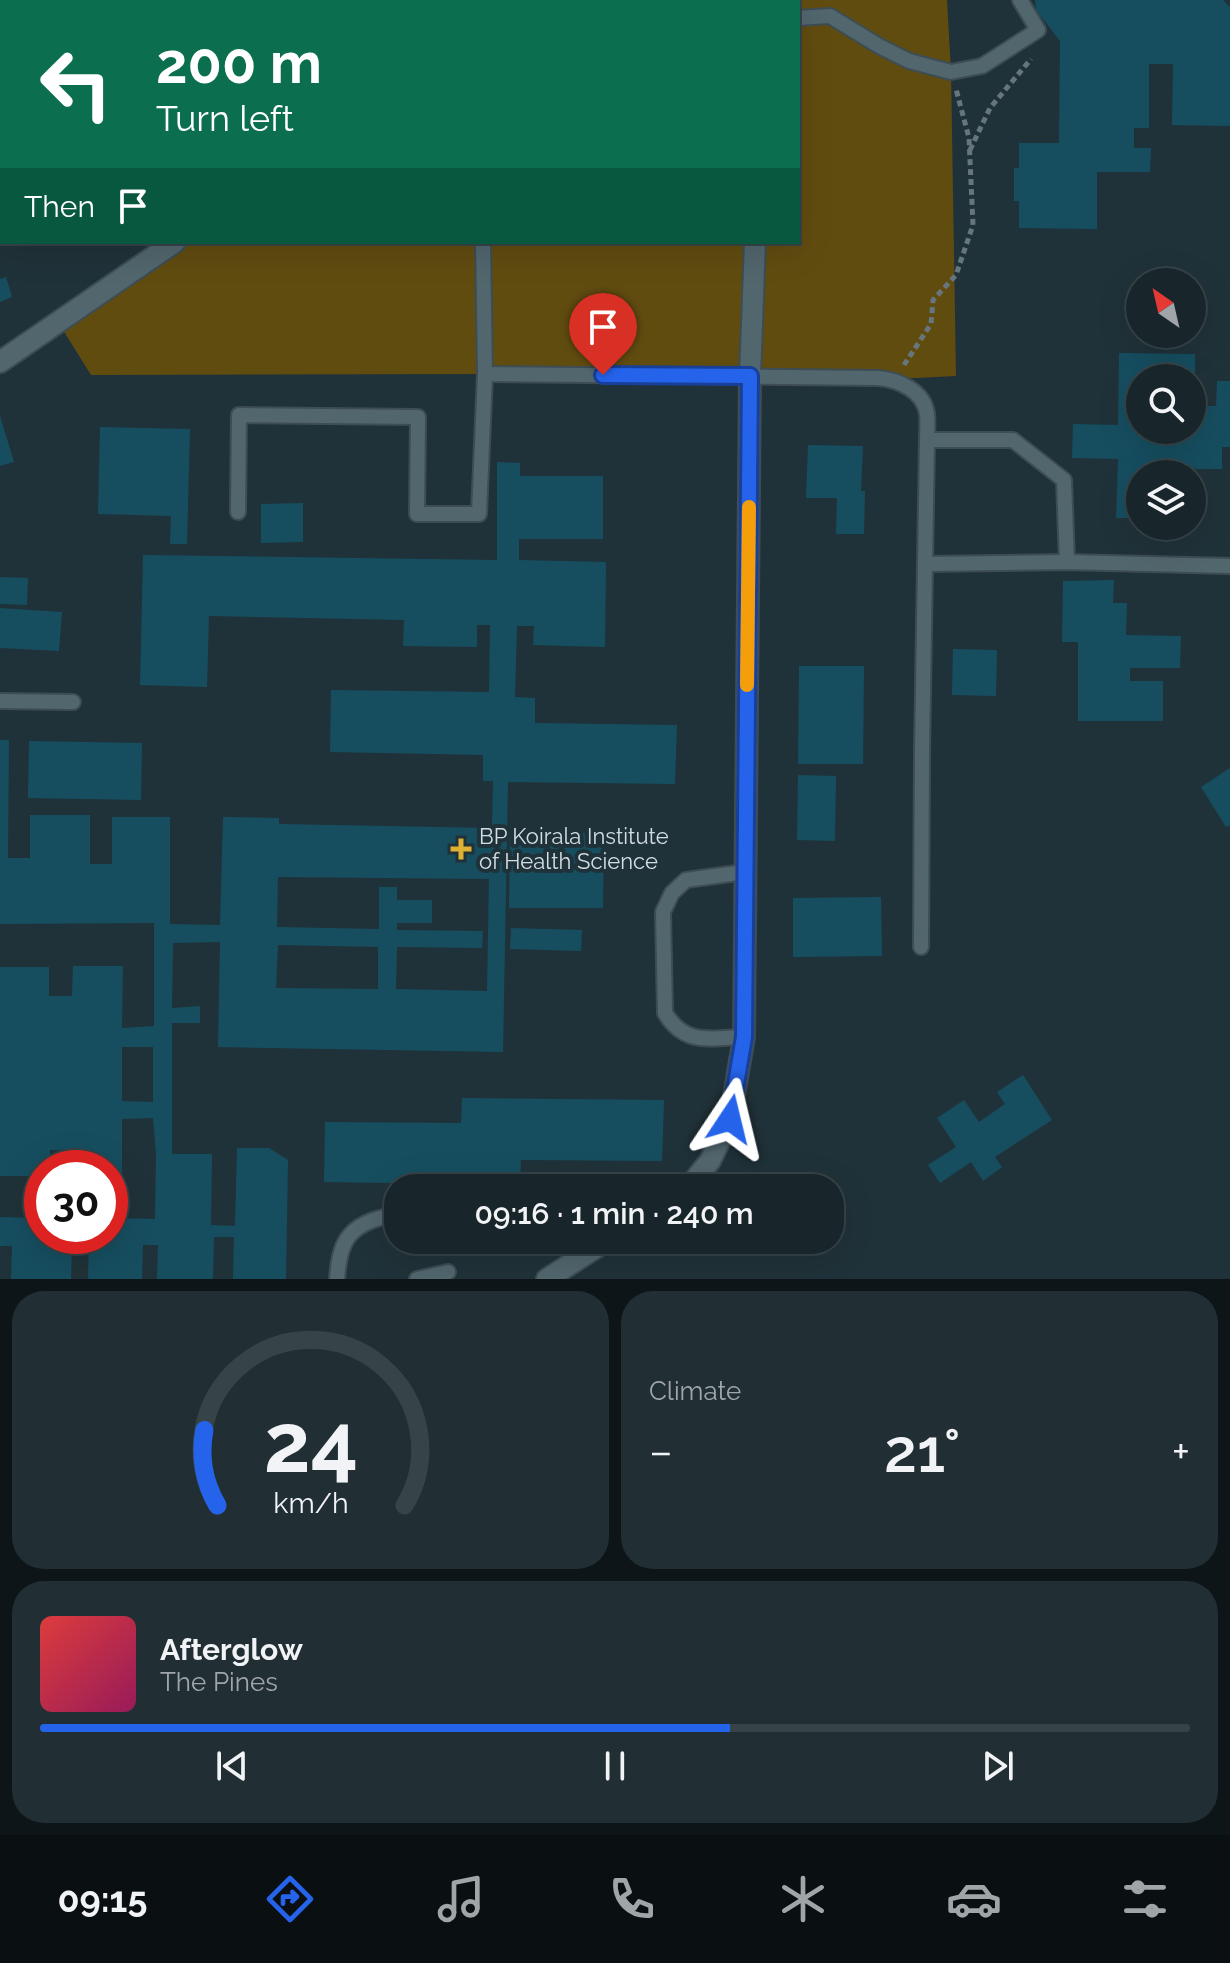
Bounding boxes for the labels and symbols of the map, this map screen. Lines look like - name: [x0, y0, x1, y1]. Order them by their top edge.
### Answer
- north arrow: [1126, 268, 1206, 348]
- pin: [569, 293, 637, 375]
- place label: BP Koirala Institute of Health Science: [479, 823, 669, 874]
- marker: BP Koirala Institute of Health Science: [450, 838, 472, 860]
- position arrow: [688, 1077, 772, 1161]
- speed limit sign: 30: [24, 1150, 128, 1254]

